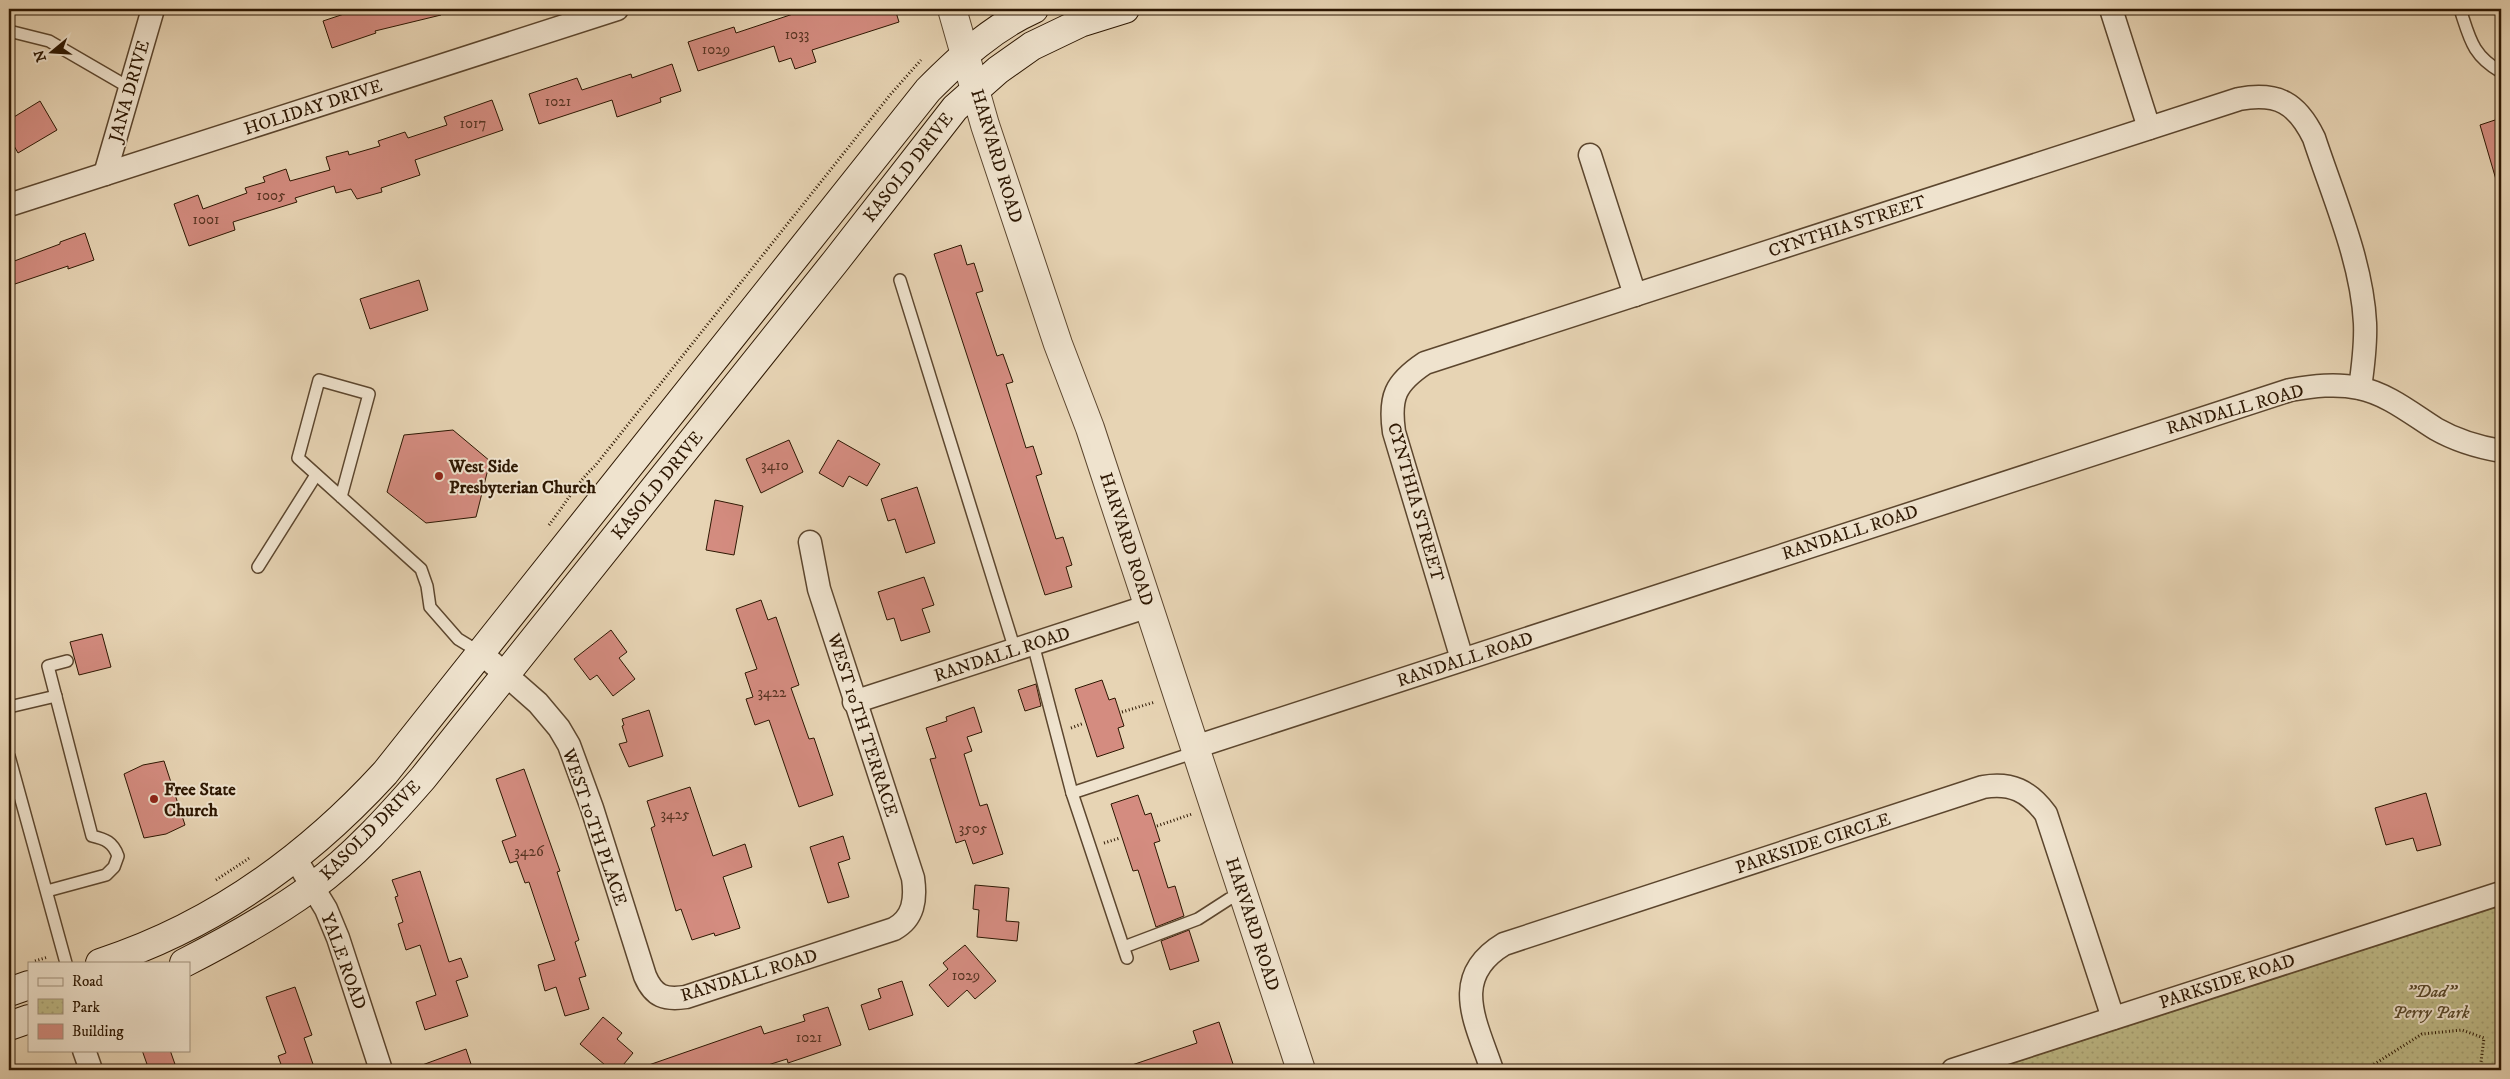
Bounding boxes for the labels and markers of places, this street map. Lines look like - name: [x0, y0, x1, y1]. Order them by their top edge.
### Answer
- place label: West Side Presbyterian Church: [448, 456, 596, 499]
- marker: West Side Presbyterian Church: [433, 470, 445, 482]
- place label: Free State Church: [164, 779, 236, 822]
- marker: Free State Church: [148, 793, 160, 805]

